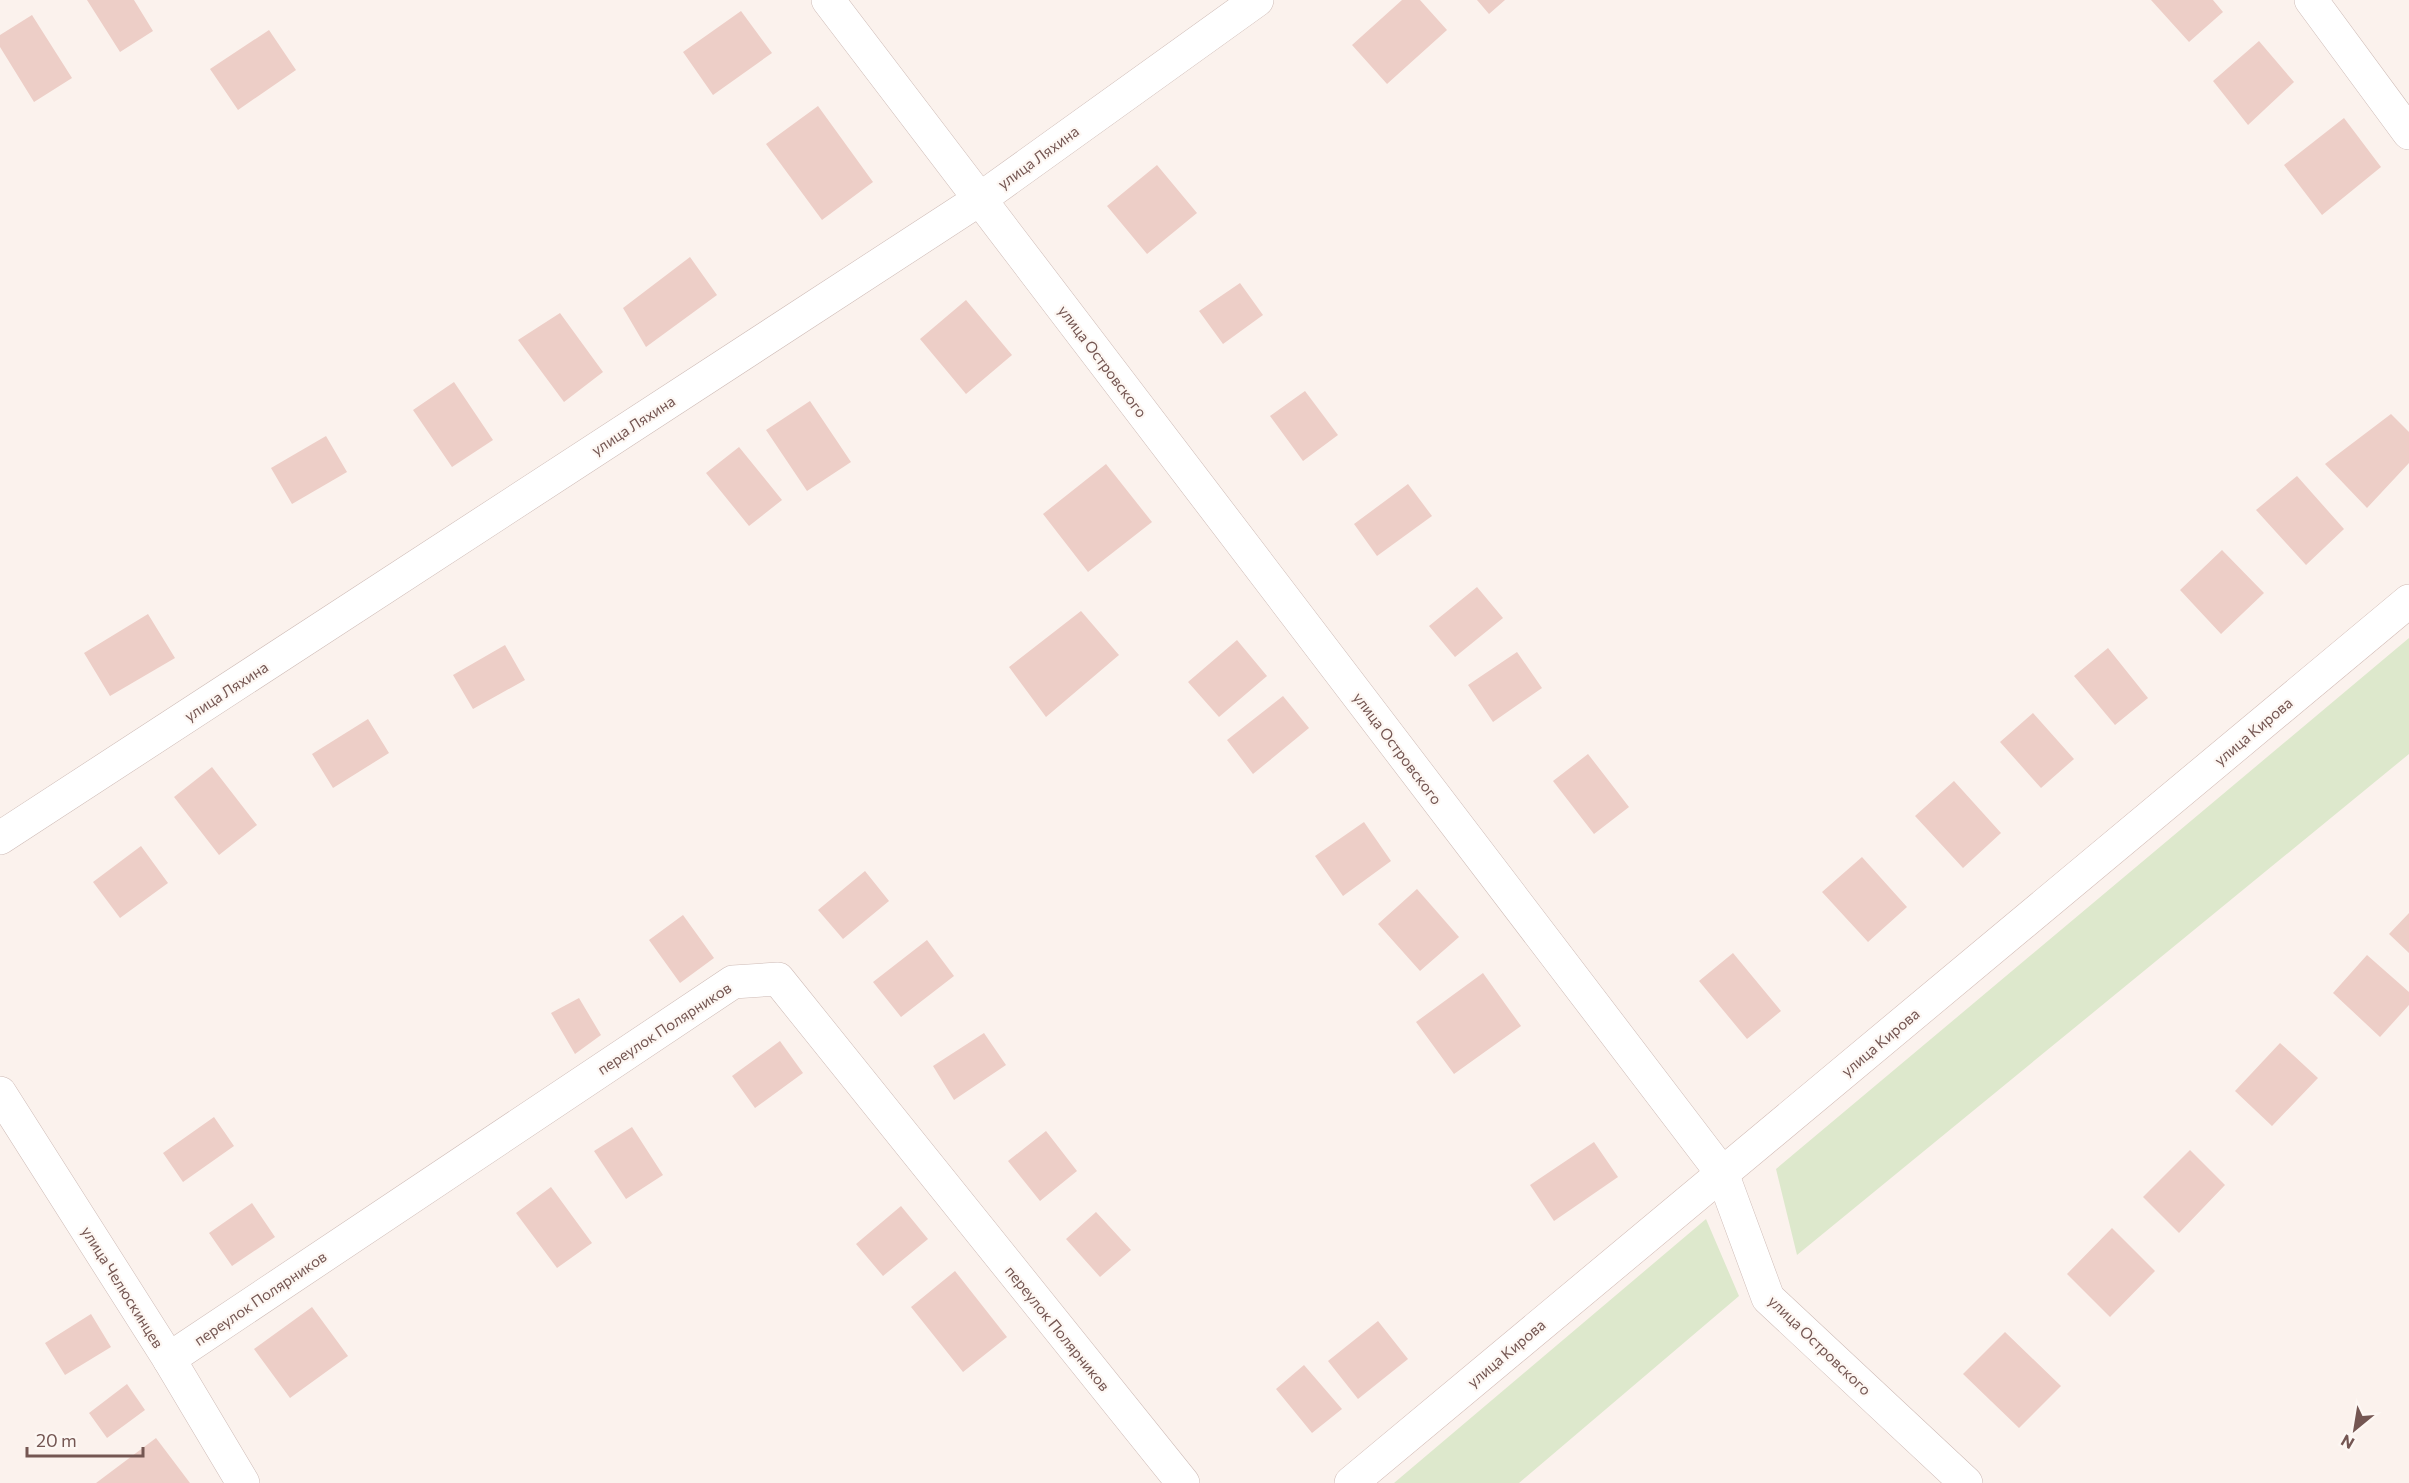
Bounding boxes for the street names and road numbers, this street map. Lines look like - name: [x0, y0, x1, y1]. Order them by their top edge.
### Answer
- street label: улица Ляхина: [994, 122, 1082, 192]
- street label: улица Островского: [1055, 301, 1151, 421]
- street label: улица Ляхина: [588, 391, 678, 459]
- street label: улица Ляхина: [181, 657, 271, 725]
- street label: улица Островского: [1350, 688, 1446, 808]
- street label: улица Кирова: [2210, 693, 2296, 769]
- street label: переулок Полярников: [594, 978, 734, 1078]
- street label: улица Кирова: [1837, 1004, 1923, 1080]
- street label: улица Челюскинцев: [78, 1223, 168, 1351]
- street label: переулок Полярников: [190, 1247, 330, 1349]
- street label: переулок Полярников: [1002, 1262, 1114, 1394]
- street label: улица Островского: [1765, 1291, 1875, 1399]
- street label: улица Кирова: [1463, 1315, 1549, 1391]

